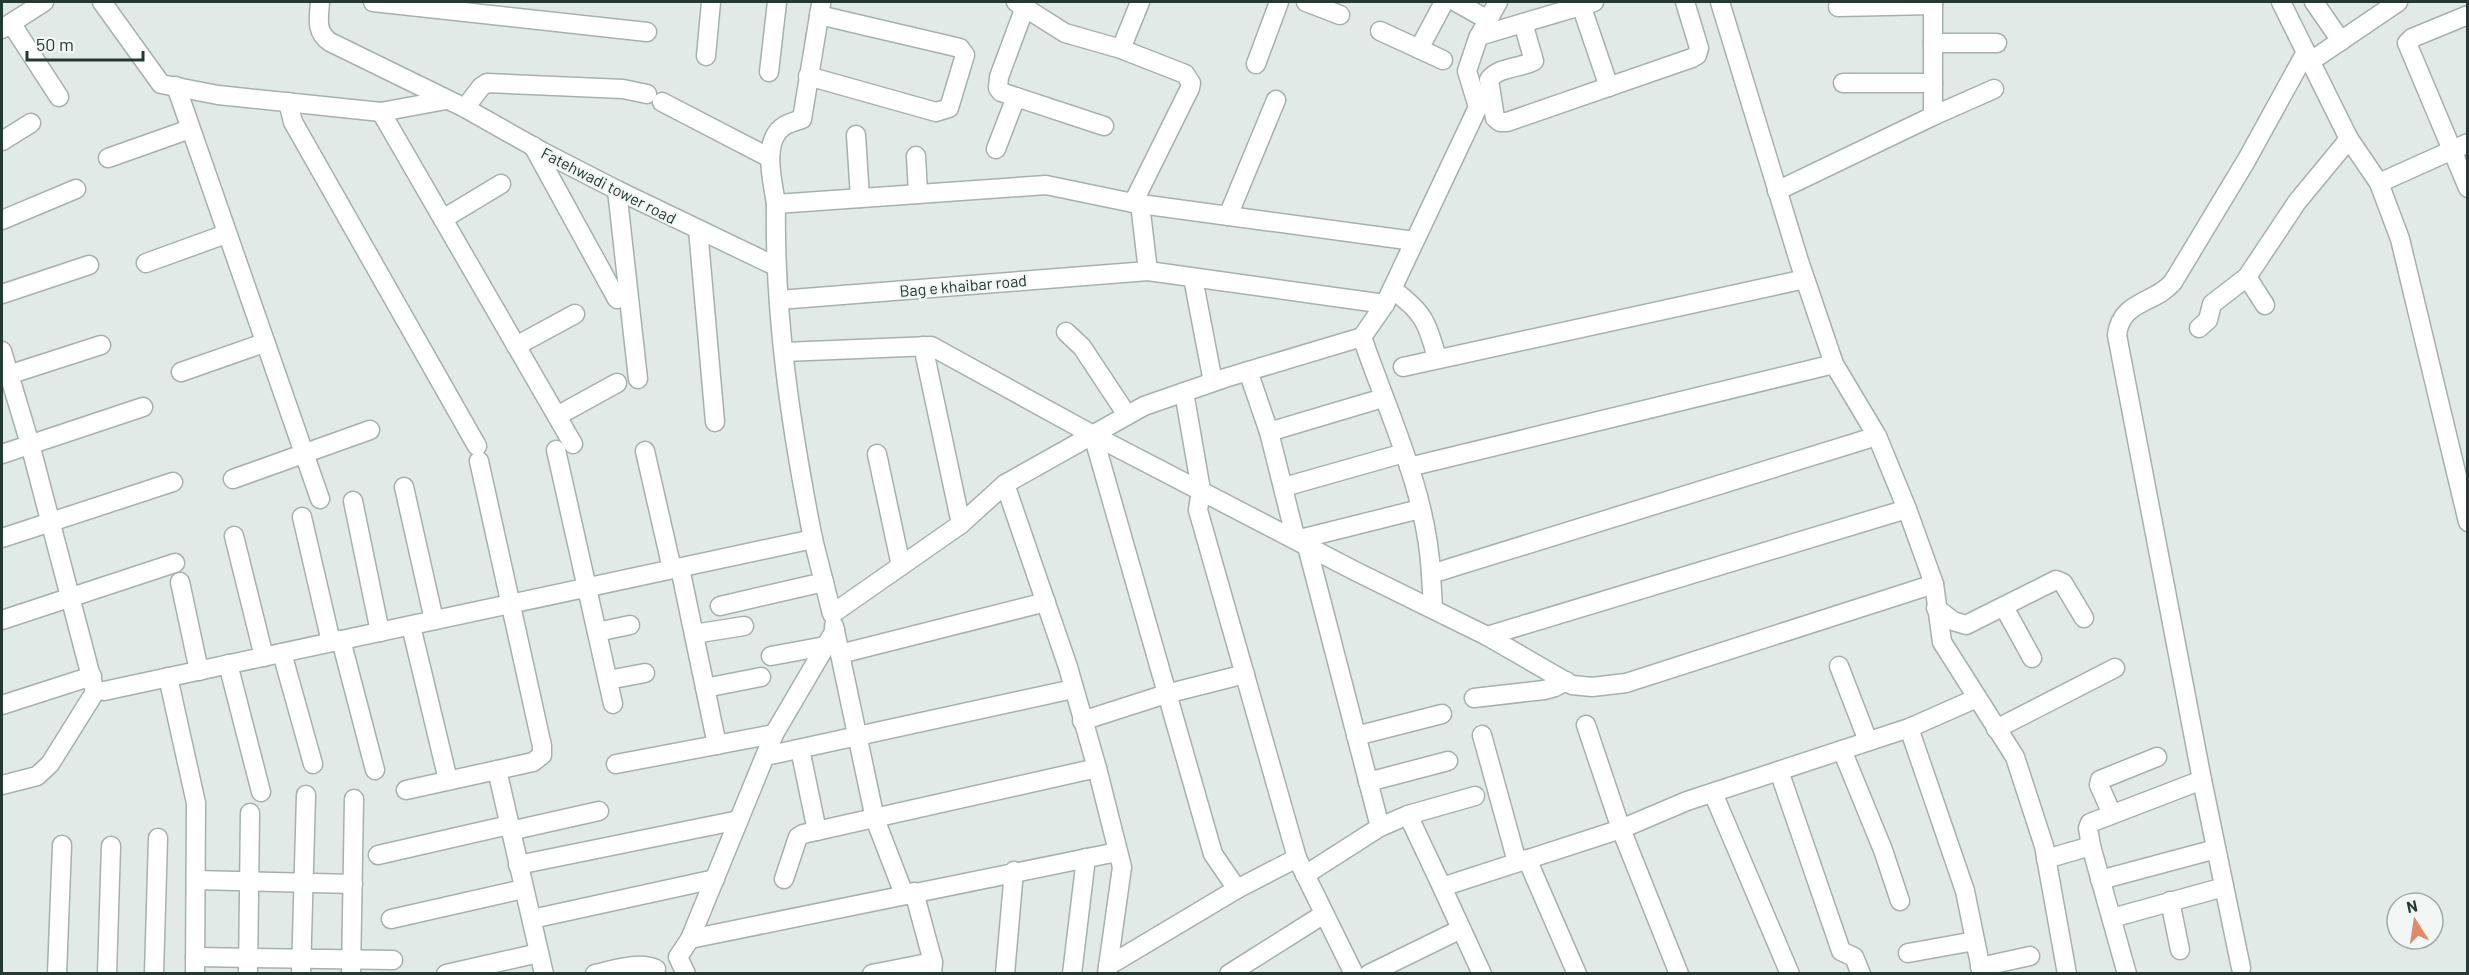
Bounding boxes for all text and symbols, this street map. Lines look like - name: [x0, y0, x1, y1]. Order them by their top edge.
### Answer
- scale bar: [27, 24, 142, 62]
- text: 50 m: [36, 33, 74, 55]
- street label: Fatehwadi tower road: [538, 143, 680, 227]
- street label: Bag e khaibar road: [899, 270, 1027, 300]
- north arrow: [2385, 891, 2445, 951]
- text: N: [2405, 895, 2419, 916]

